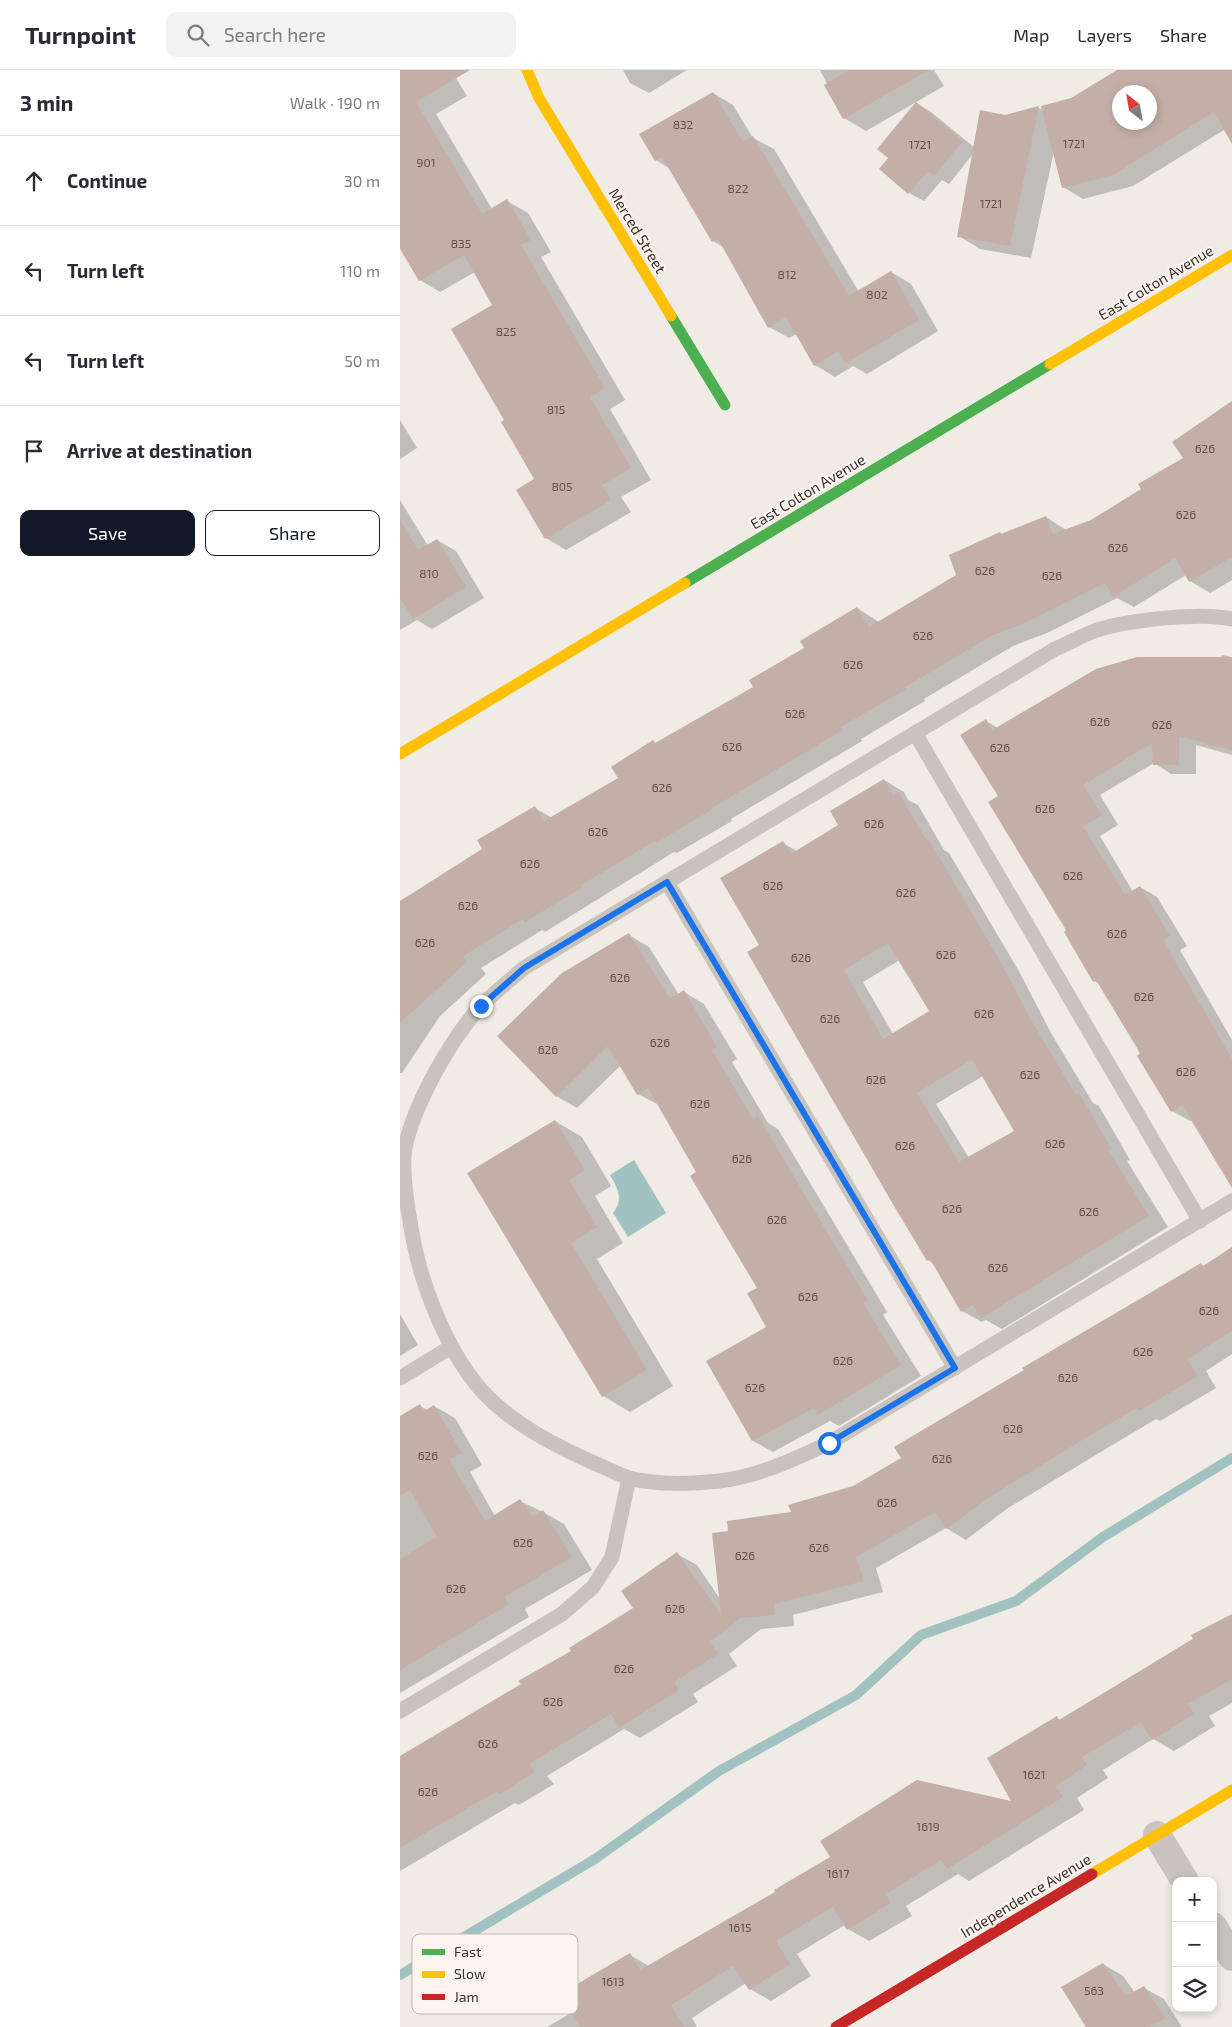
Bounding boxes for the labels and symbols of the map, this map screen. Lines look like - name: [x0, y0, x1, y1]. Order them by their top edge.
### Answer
- north arrow: [1112, 85, 1157, 130]
- house number: 832: [673, 117, 694, 131]
- house number: 1721: [1063, 136, 1085, 150]
- house number: 1721: [909, 137, 931, 151]
- house number: 901: [417, 155, 435, 169]
- house number: 822: [728, 181, 749, 195]
- street label: Merced Street: [605, 185, 670, 276]
- house number: 1721: [980, 196, 1002, 210]
- house number: 835: [451, 236, 471, 250]
- street label: East Colton Avenue: [1095, 241, 1216, 324]
- house number: 812: [778, 267, 797, 281]
- house number: 802: [866, 287, 888, 301]
- house number: 825: [496, 324, 516, 338]
- house number: 815: [547, 402, 565, 416]
- house number: 626: [1195, 441, 1215, 455]
- street label: East Colton Avenue: [747, 450, 868, 533]
- house number: 805: [552, 479, 572, 493]
- house number: 626: [1176, 507, 1196, 521]
- house number: 626: [1108, 540, 1128, 554]
- house number: 626: [975, 563, 995, 577]
- house number: 810: [419, 566, 439, 580]
- house number: 626: [1042, 568, 1062, 582]
- house number: 626: [913, 628, 933, 642]
- house number: 626: [843, 657, 863, 671]
- house number: 626: [785, 706, 805, 720]
- house number: 626: [1090, 714, 1110, 728]
- house number: 626: [1152, 717, 1172, 731]
- house number: 626: [722, 739, 742, 753]
- house number: 626: [990, 740, 1010, 754]
- house number: 626: [652, 780, 672, 794]
- house number: 626: [1035, 801, 1055, 815]
- house number: 626: [864, 816, 884, 830]
- house number: 626: [588, 824, 608, 838]
- house number: 626: [520, 856, 540, 870]
- house number: 626: [1063, 868, 1083, 882]
- house number: 626: [763, 878, 783, 892]
- house number: 626: [896, 885, 916, 899]
- house number: 626: [458, 898, 478, 912]
- house number: 626: [1107, 926, 1127, 940]
- house number: 626: [415, 935, 435, 949]
- house number: 626: [936, 947, 956, 961]
- house number: 626: [791, 950, 811, 964]
- house number: 626: [610, 970, 630, 984]
- house number: 626: [1134, 989, 1154, 1003]
- route end: [470, 995, 493, 1018]
- house number: 626: [974, 1006, 994, 1020]
- house number: 626: [820, 1011, 840, 1025]
- house number: 626: [650, 1035, 670, 1049]
- house number: 626: [538, 1042, 558, 1056]
- house number: 626: [1176, 1064, 1196, 1078]
- house number: 626: [1020, 1067, 1040, 1081]
- house number: 626: [866, 1072, 886, 1086]
- house number: 626: [690, 1096, 710, 1110]
- house number: 626: [1045, 1136, 1065, 1150]
- house number: 626: [895, 1138, 915, 1152]
- house number: 626: [732, 1151, 752, 1165]
- house number: 626: [942, 1201, 962, 1215]
- house number: 626: [1079, 1204, 1099, 1218]
- house number: 626: [767, 1212, 787, 1226]
- house number: 626: [988, 1260, 1008, 1274]
- house number: 626: [798, 1289, 818, 1303]
- house number: 626: [1199, 1303, 1219, 1317]
- house number: 626: [1133, 1344, 1153, 1358]
- house number: 626: [833, 1353, 853, 1367]
- house number: 626: [1058, 1370, 1078, 1384]
- house number: 626: [745, 1380, 765, 1394]
- house number: 626: [1003, 1421, 1023, 1435]
- route start: [818, 1432, 841, 1455]
- house number: 626: [418, 1448, 438, 1462]
- house number: 626: [932, 1451, 952, 1465]
- house number: 626: [877, 1495, 897, 1509]
- house number: 626: [513, 1535, 533, 1549]
- house number: 626: [809, 1540, 829, 1554]
- house number: 626: [735, 1548, 755, 1562]
- house number: 626: [446, 1581, 466, 1595]
- house number: 626: [665, 1601, 685, 1615]
- house number: 626: [614, 1661, 634, 1675]
- house number: 626: [543, 1694, 563, 1708]
- house number: 626: [478, 1736, 498, 1750]
- house number: 1621: [1022, 1767, 1046, 1781]
- house number: 626: [418, 1784, 438, 1798]
- house number: 1619: [916, 1819, 940, 1833]
- street label: Independence Avenue: [957, 1849, 1094, 1941]
- house number: 1617: [827, 1866, 849, 1880]
- house number: 1615: [729, 1920, 751, 1934]
- legend: [412, 1934, 578, 2014]
- text: Fast: [454, 1943, 481, 1960]
- text: Slow: [454, 1965, 486, 1982]
- house number: 1613: [601, 1974, 625, 1988]
- house number: 563: [1084, 1983, 1104, 1997]
- text: Jam: [454, 1988, 479, 2005]

